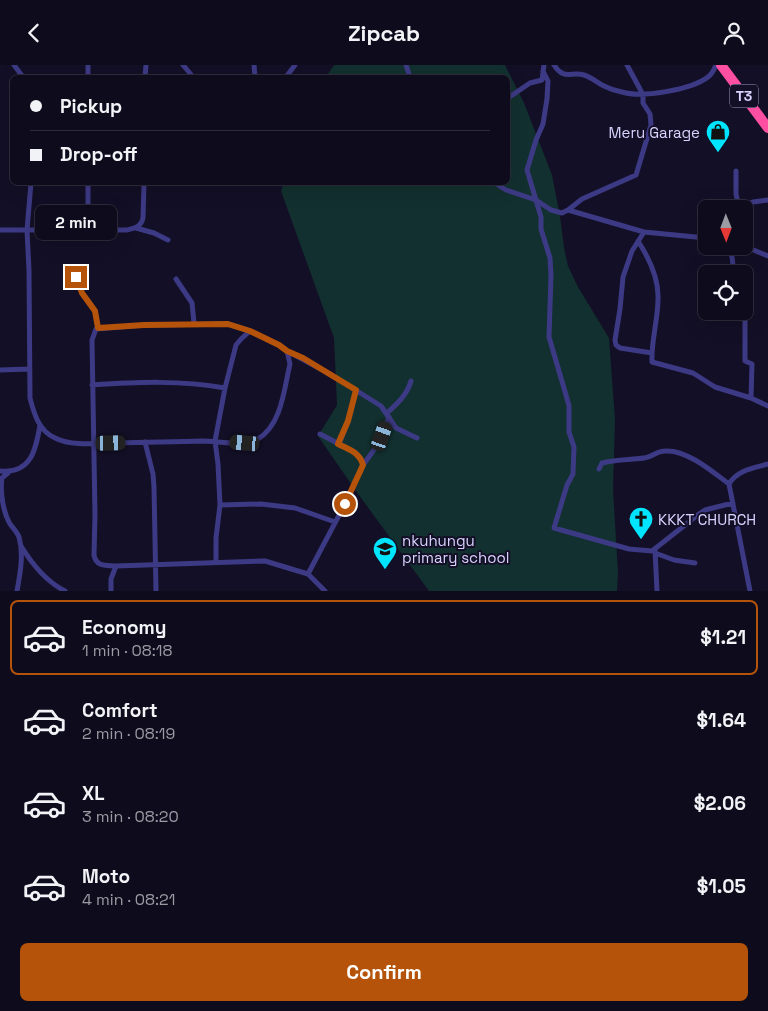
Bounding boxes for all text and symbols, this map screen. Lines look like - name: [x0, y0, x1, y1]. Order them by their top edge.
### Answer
- icon: back: [20, 19, 48, 47]
- text: Zipcab: [348, 19, 420, 47]
- icon: person: [720, 19, 748, 47]
- road number: T3: [730, 85, 758, 107]
- text: Pickup: [60, 94, 122, 119]
- shop icon: Meru Garage: [705, 119, 731, 153]
- place label: Meru Garage: [609, 123, 700, 142]
- text: Drop-off: [60, 142, 138, 167]
- north arrow: [698, 200, 752, 255]
- map controls: [698, 200, 753, 320]
- callout: 2 min: [35, 205, 117, 239]
- text: 2 min: [55, 212, 97, 233]
- button: locate: [698, 265, 753, 320]
- route end: [65, 266, 87, 288]
- car: [370, 419, 393, 453]
- car: [229, 434, 260, 452]
- car: [95, 435, 126, 451]
- route start: [334, 493, 356, 515]
- church icon: KKKT CHURCH: [628, 506, 654, 540]
- place label: KKKT CHURCH: [658, 510, 756, 529]
- place label: nkuhungu primary school: [402, 531, 510, 567]
- school or university icon: nkuhungu primary school: [372, 536, 398, 570]
- icon: car: [22, 615, 67, 660]
- text: Economy: [82, 615, 166, 640]
- text: $1.21: [700, 625, 746, 650]
- text: 1 min · 08:18: [82, 640, 172, 661]
- icon: car: [22, 698, 67, 743]
- text: Comfort: [82, 698, 158, 723]
- text: $1.64: [697, 708, 746, 733]
- text: 2 min · 08:19: [82, 723, 175, 744]
- icon: car: [22, 781, 67, 826]
- text: XL: [82, 781, 105, 806]
- text: $2.06: [694, 791, 746, 816]
- text: 3 min · 08:20: [82, 806, 179, 827]
- icon: car: [22, 864, 67, 909]
- text: Moto: [82, 864, 130, 889]
- text: $1.05: [697, 874, 746, 899]
- text: 4 min · 08:21: [82, 889, 175, 910]
- button: Confirm: [20, 943, 748, 1001]

